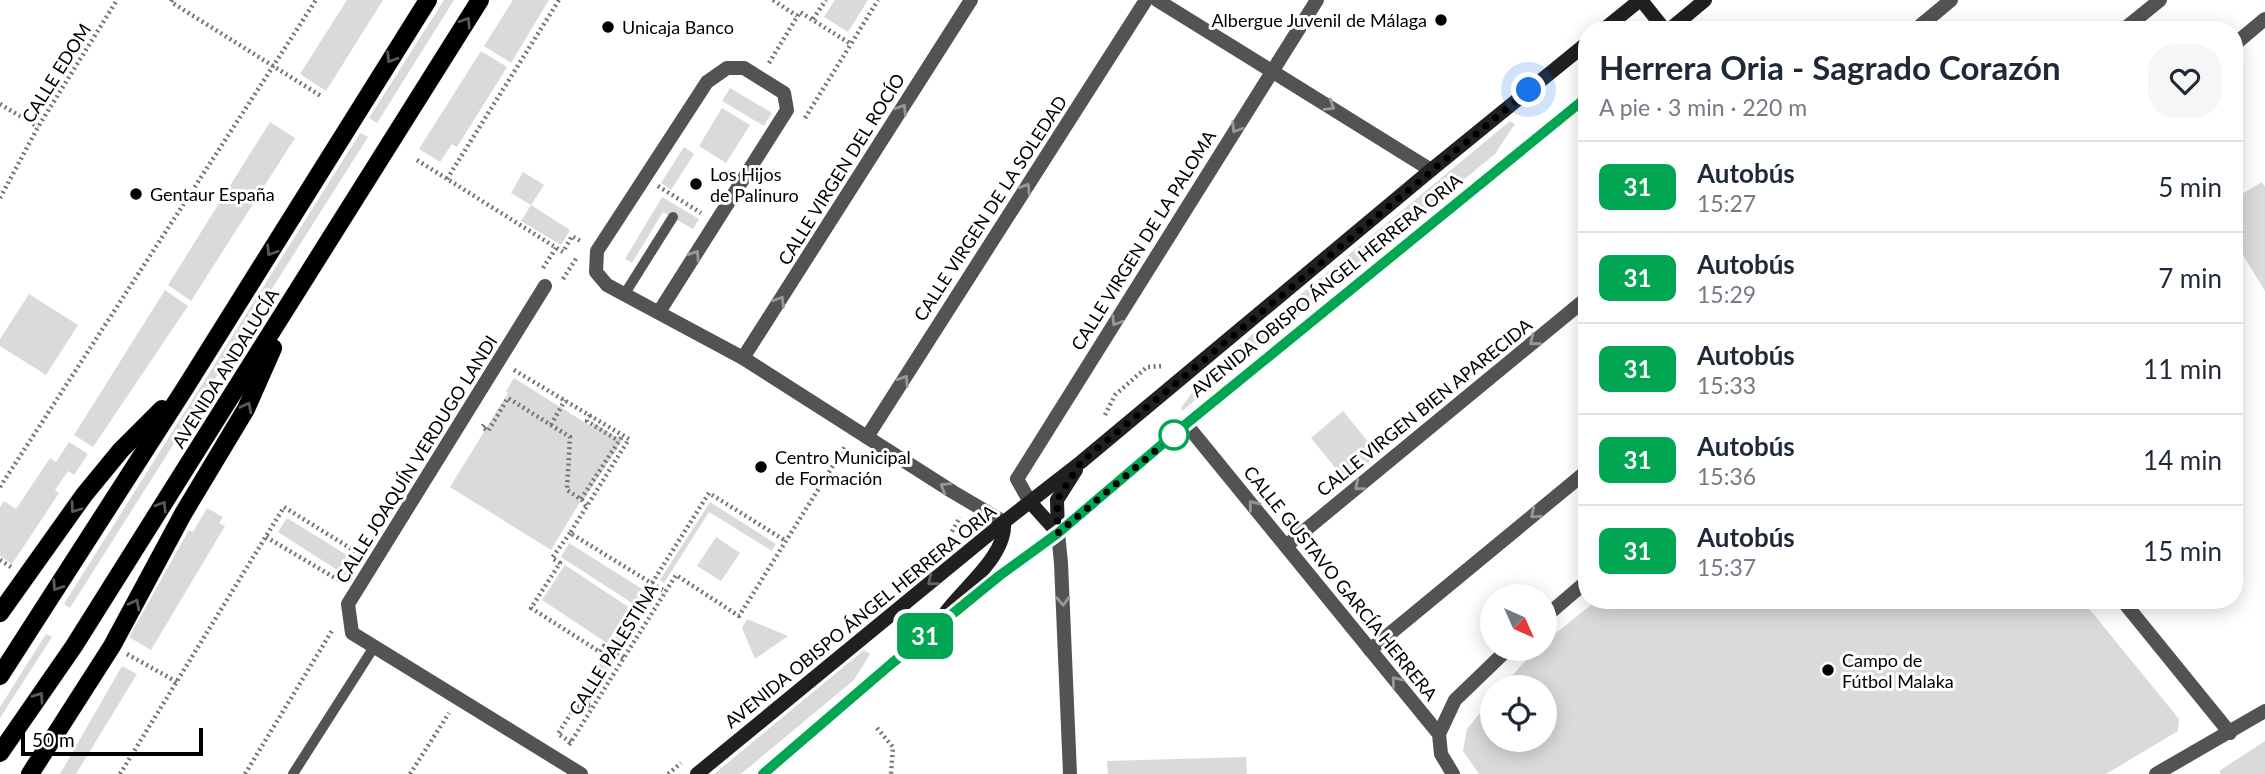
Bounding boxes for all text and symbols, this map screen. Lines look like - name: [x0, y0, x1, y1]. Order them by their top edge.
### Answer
- place label: Albergue Juvenil de Málaga: [1211, 9, 1427, 31]
- marker: Albergue Juvenil de Málaga: [1433, 12, 1449, 28]
- place label: Unicaja Banco: [622, 16, 734, 38]
- one-way arrow: [458, 17, 471, 30]
- street label: CALLE EDOM: [17, 19, 95, 127]
- marker: Unicaja Banco: [600, 19, 616, 35]
- button: heart: [2148, 44, 2222, 118]
- text: Herrera Oria - Sagrado Corazón: [1599, 47, 2061, 87]
- one-way arrow: [387, 50, 400, 63]
- street label: CALLE VIRGEN DEL ROCÍO: [773, 69, 909, 269]
- your location: [1511, 72, 1546, 107]
- street label: CALLE VIRGEN DE LA SOLEDAD: [909, 91, 1071, 325]
- text: A pie · 3 min · 220 m: [1599, 93, 1807, 121]
- one-way arrow: [1323, 98, 1336, 111]
- one-way arrow: [894, 104, 906, 117]
- one-way arrow: [1232, 120, 1245, 133]
- street label: CALLE VIRGEN DE LA PALOMA: [1066, 125, 1220, 354]
- text: Autobús: [1697, 157, 1795, 189]
- place label: Los Hijos de Palinuro: [710, 163, 799, 206]
- street label: AVENIDA OBISPO ÁNGEL HERRERA ORIA: [1186, 168, 1467, 401]
- text: 5 min: [2158, 171, 2222, 203]
- text: 31: [1624, 172, 1651, 201]
- marker: Los Hijos de Palinuro: [688, 176, 704, 192]
- place label: Gentaur España: [150, 183, 275, 205]
- one-way arrow: [1018, 183, 1031, 196]
- marker: Gentaur España: [128, 186, 144, 202]
- text: 15:27: [1697, 189, 1756, 217]
- one-way arrow: [266, 243, 279, 256]
- text: Autobús: [1697, 248, 1795, 280]
- one-way arrow: [687, 249, 700, 262]
- text: 7 min: [2158, 262, 2222, 294]
- text: 31: [1624, 263, 1651, 292]
- text: 15:29: [1697, 280, 1756, 308]
- street label: AVENIDA ANDALUCÍA: [167, 283, 284, 452]
- one-way arrow: [772, 296, 784, 309]
- one-way arrow: [1111, 313, 1124, 326]
- street label: CALLE VIRGEN BIEN APARECIDA: [1312, 313, 1537, 501]
- street label: CALLE JOAQUÍN VERDUGO LANDI: [330, 331, 502, 587]
- one-way arrow: [1530, 333, 1542, 346]
- text: Autobús: [1697, 339, 1795, 371]
- text: 11 min: [2143, 353, 2222, 385]
- text: 31: [1624, 354, 1651, 383]
- text: 15:33: [1697, 371, 1756, 399]
- one-way arrow: [895, 375, 908, 388]
- one-way arrow: [238, 401, 252, 414]
- unlabelled marker: [1159, 420, 1189, 450]
- text: Autobús: [1697, 430, 1795, 462]
- text: 14 min: [2143, 444, 2222, 476]
- text: 31: [1624, 445, 1651, 474]
- place label: Centro Municipal de Formación: [775, 446, 911, 489]
- marker: Centro Municipal de Formación: [753, 459, 769, 475]
- street label: CALLE GUSTAVO GARCÍA HERRERA: [1239, 461, 1443, 705]
- text: 15:36: [1697, 462, 1756, 490]
- one-way arrow: [1354, 477, 1366, 490]
- one-way arrow: [940, 482, 953, 495]
- street label: AVENIDA OBISPO ÁNGEL HERRERA ORIA: [720, 499, 1001, 732]
- one-way arrow: [71, 500, 84, 513]
- one-way arrow: [1248, 500, 1261, 512]
- one-way arrow: [154, 501, 167, 514]
- one-way arrow: [1530, 506, 1543, 518]
- text: Autobús: [1697, 521, 1795, 553]
- text: 15 min: [2143, 535, 2222, 567]
- text: 31: [1624, 536, 1651, 565]
- text: 15:37: [1697, 553, 1756, 581]
- one-way arrow: [928, 572, 940, 585]
- one-way arrow: [53, 579, 66, 592]
- street label: CALLE PALESTINA: [564, 579, 663, 719]
- north arrow: [1480, 584, 1558, 662]
- map controls: [1480, 584, 1557, 752]
- one-way arrow: [1055, 596, 1070, 607]
- one-way arrow: [126, 599, 140, 611]
- line badge: 31: [894, 613, 956, 659]
- text: 31: [911, 621, 939, 650]
- place label: Campo de Fútbol Malaka: [1842, 649, 1954, 692]
- marker: Campo de Fútbol Malaka: [1820, 662, 1836, 678]
- button: locate: [1480, 675, 1557, 752]
- one-way arrow: [1392, 677, 1404, 690]
- one-way arrow: [31, 692, 43, 705]
- scale bar: [21, 725, 203, 757]
- text: 50 m: [32, 728, 75, 751]

